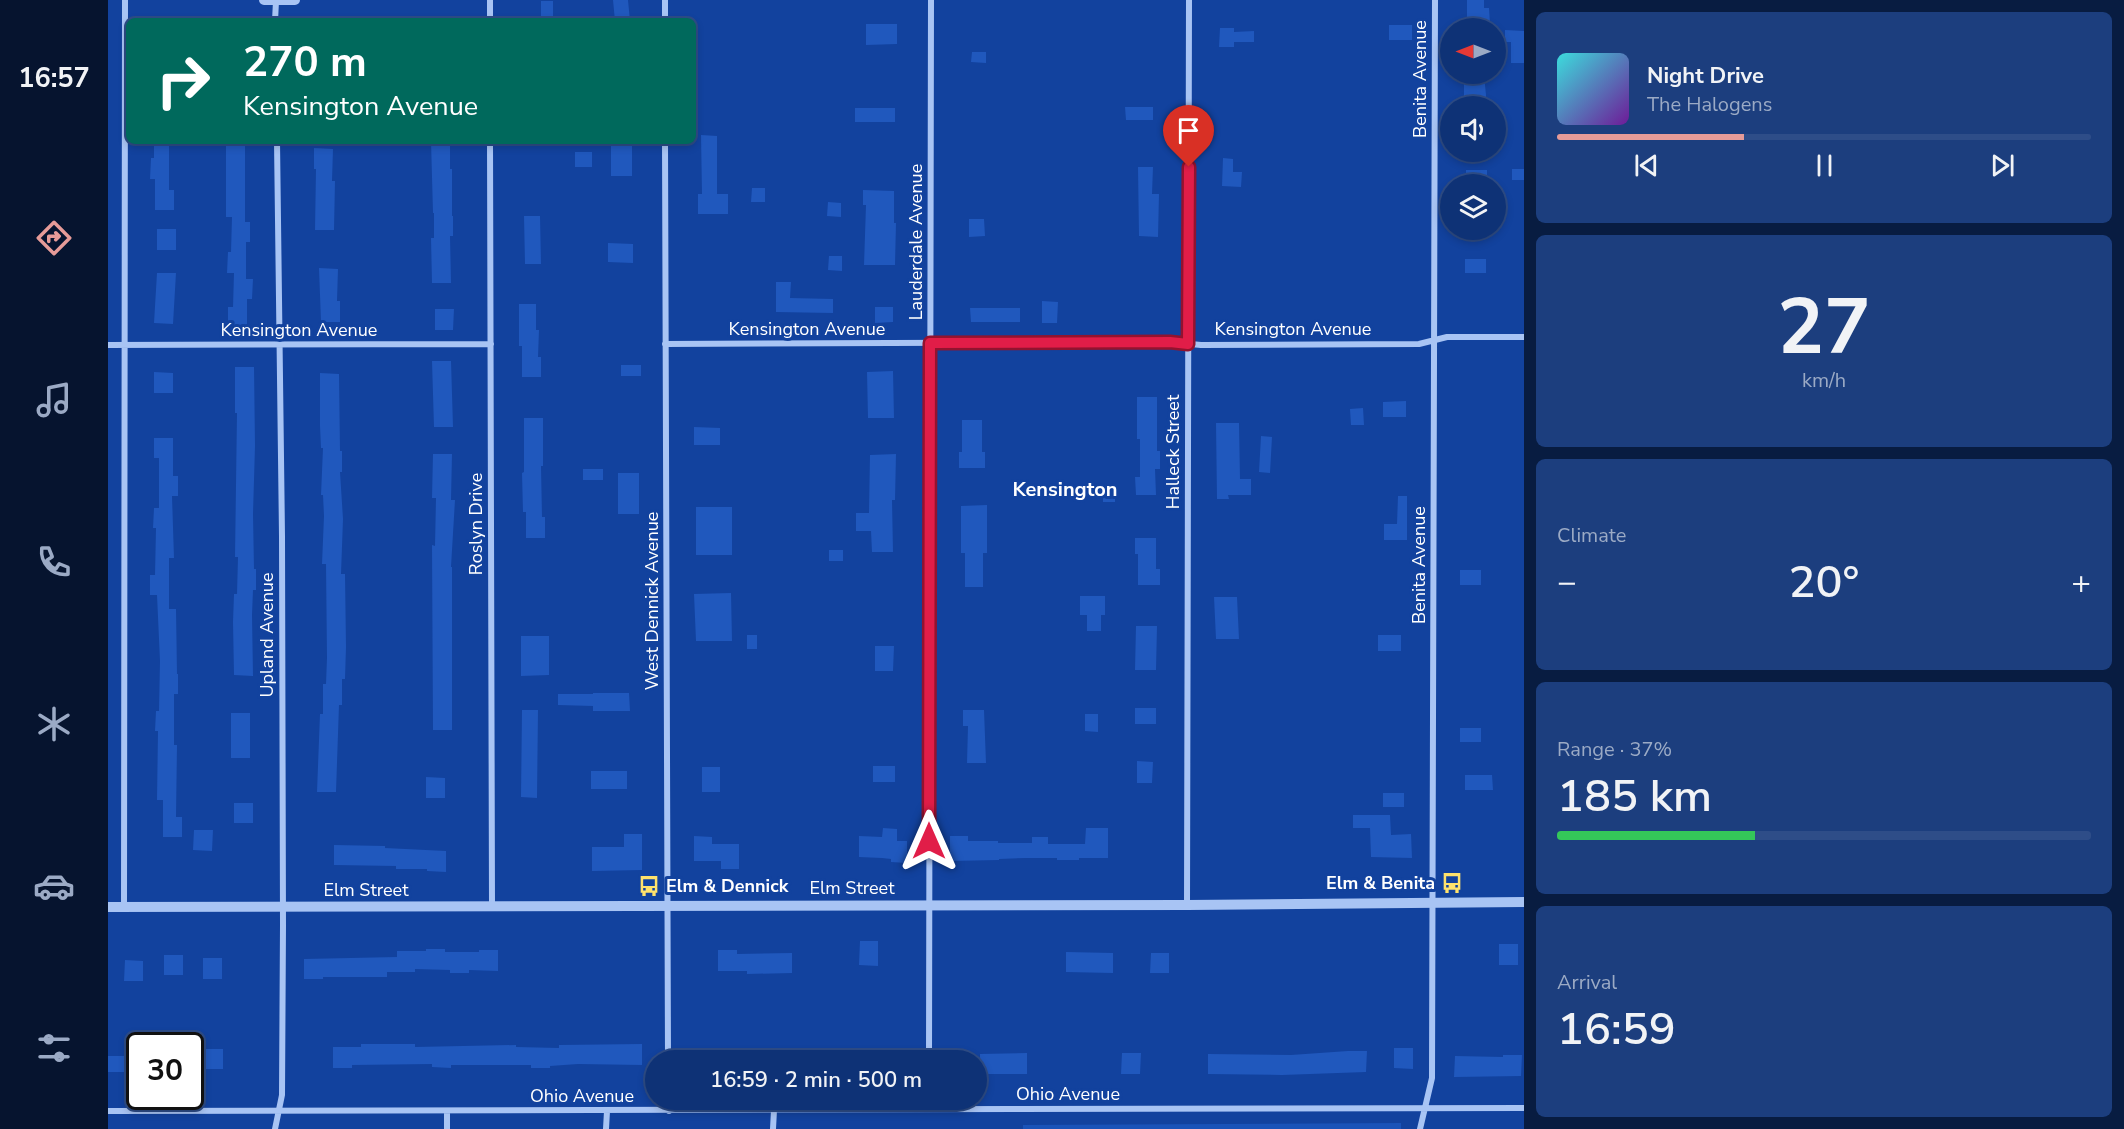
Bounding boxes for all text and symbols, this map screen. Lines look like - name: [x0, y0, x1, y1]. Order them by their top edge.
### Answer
- north arrow: [1440, 18, 1506, 84]
- map controls: [1440, 18, 1506, 240]
- street label: Benita Avenue: [1408, 20, 1432, 138]
- text: 270 m: [243, 34, 367, 91]
- icon: right: [144, 42, 222, 120]
- text: 16:57: [18, 60, 90, 97]
- text: Night Drive: [1647, 61, 1764, 91]
- text: Kensington Avenue: [243, 88, 478, 125]
- text: The Halogens: [1647, 91, 1772, 118]
- button: sound: [1440, 96, 1506, 162]
- pin: [1163, 105, 1214, 167]
- icon: arrive: [1172, 114, 1205, 147]
- icon: previous: [1630, 149, 1663, 182]
- icon: pause: [1808, 149, 1841, 182]
- icon: next: [1986, 149, 2019, 182]
- street label: Lauderdale Avenue: [904, 164, 928, 320]
- button: layers: [1440, 174, 1506, 240]
- icon: directions: [33, 217, 75, 259]
- text: 27: [1777, 274, 1871, 381]
- street label: Kensington Avenue: [729, 317, 885, 341]
- street label: Kensington Avenue: [1215, 317, 1371, 341]
- street label: Kensington Avenue: [221, 318, 377, 342]
- text: km/h: [1802, 367, 1846, 394]
- icon: music: [33, 379, 75, 421]
- street label: Halleck Street: [1161, 394, 1185, 509]
- street label: Roslyn Drive: [464, 473, 488, 575]
- district label: Kensington: [1013, 476, 1118, 503]
- street label: Benita Avenue: [1407, 506, 1431, 624]
- street label: West Dennick Avenue: [640, 512, 664, 690]
- text: Climate: [1557, 522, 1626, 549]
- icon: phone: [33, 541, 75, 583]
- text: 20°: [1789, 552, 1859, 613]
- text: −: [1557, 560, 1577, 605]
- text: +: [2071, 560, 2091, 605]
- street label: Upland Avenue: [255, 572, 279, 698]
- icon: climate: [33, 703, 75, 745]
- text: Range · 37%: [1557, 736, 1672, 763]
- text: 185 km: [1557, 766, 1712, 827]
- position arrow: [897, 809, 961, 873]
- icon: car: [33, 865, 75, 907]
- place label: Elm & Benita: [1326, 871, 1435, 895]
- bus stop icon: Elm & Benita: [1440, 871, 1464, 895]
- bus stop icon: Elm & Dennick: [637, 874, 661, 898]
- place label: Elm & Dennick: [666, 874, 789, 898]
- street label: Elm Street: [810, 876, 895, 900]
- street label: Elm Street: [324, 878, 409, 902]
- text: Arrival: [1557, 969, 1617, 996]
- text: 16:59: [1557, 999, 1676, 1060]
- icon: filters: [33, 1027, 75, 1069]
- speed limit sign: 30: [126, 1032, 204, 1110]
- text: 16:59 · 2 min · 500 m: [710, 1065, 922, 1095]
- street label: Ohio Avenue: [1016, 1082, 1120, 1106]
- street label: Ohio Avenue: [530, 1084, 634, 1108]

